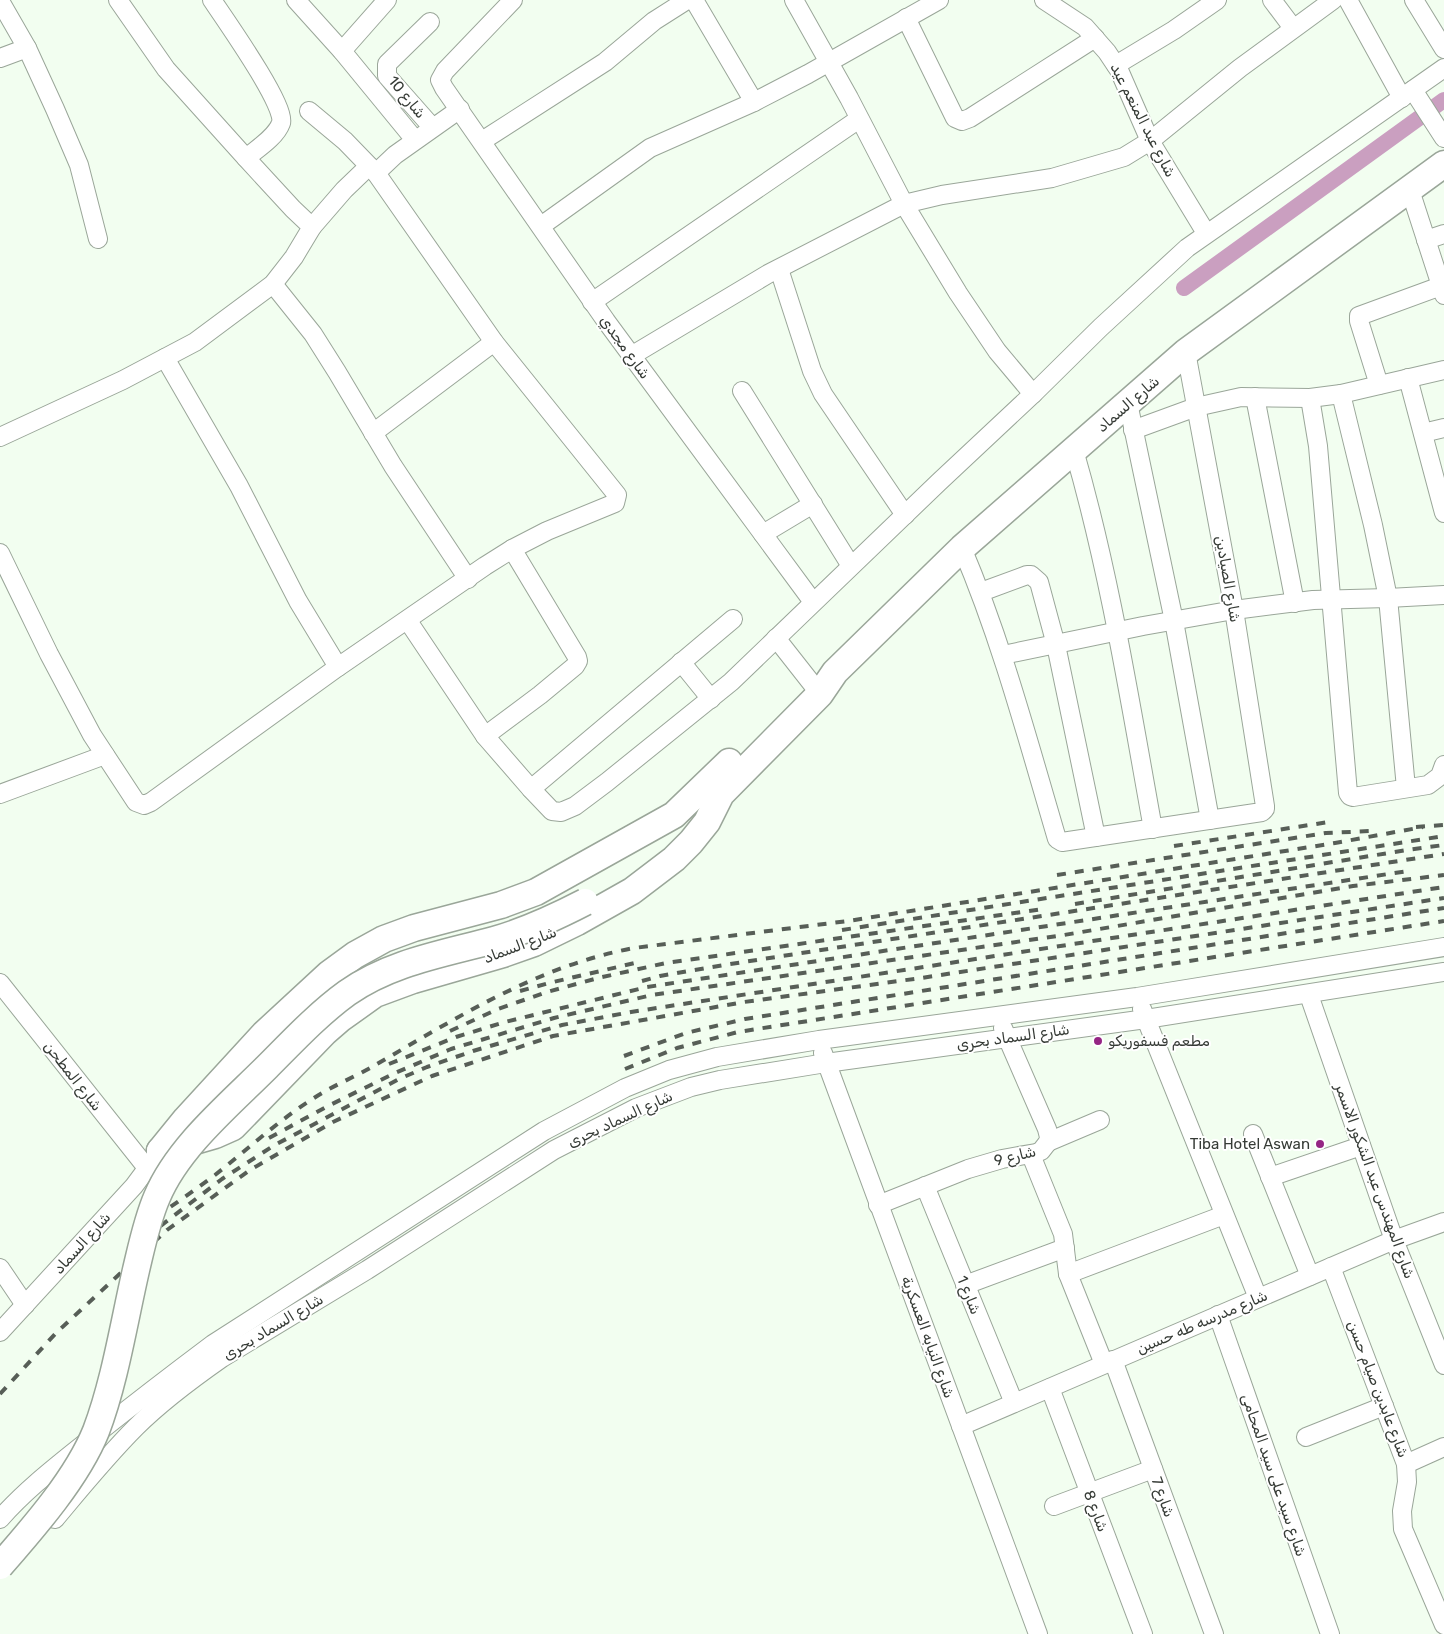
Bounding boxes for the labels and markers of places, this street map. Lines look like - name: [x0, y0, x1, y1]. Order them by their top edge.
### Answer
- place label: مطعم فسفوريكو: [1108, 1032, 1210, 1051]
- marker: مطعم فسفوريكو: [1092, 1035, 1104, 1047]
- place label: Tiba Hotel Aswan: [1190, 1135, 1310, 1153]
- marker: Tiba Hotel Aswan: [1314, 1138, 1326, 1150]

